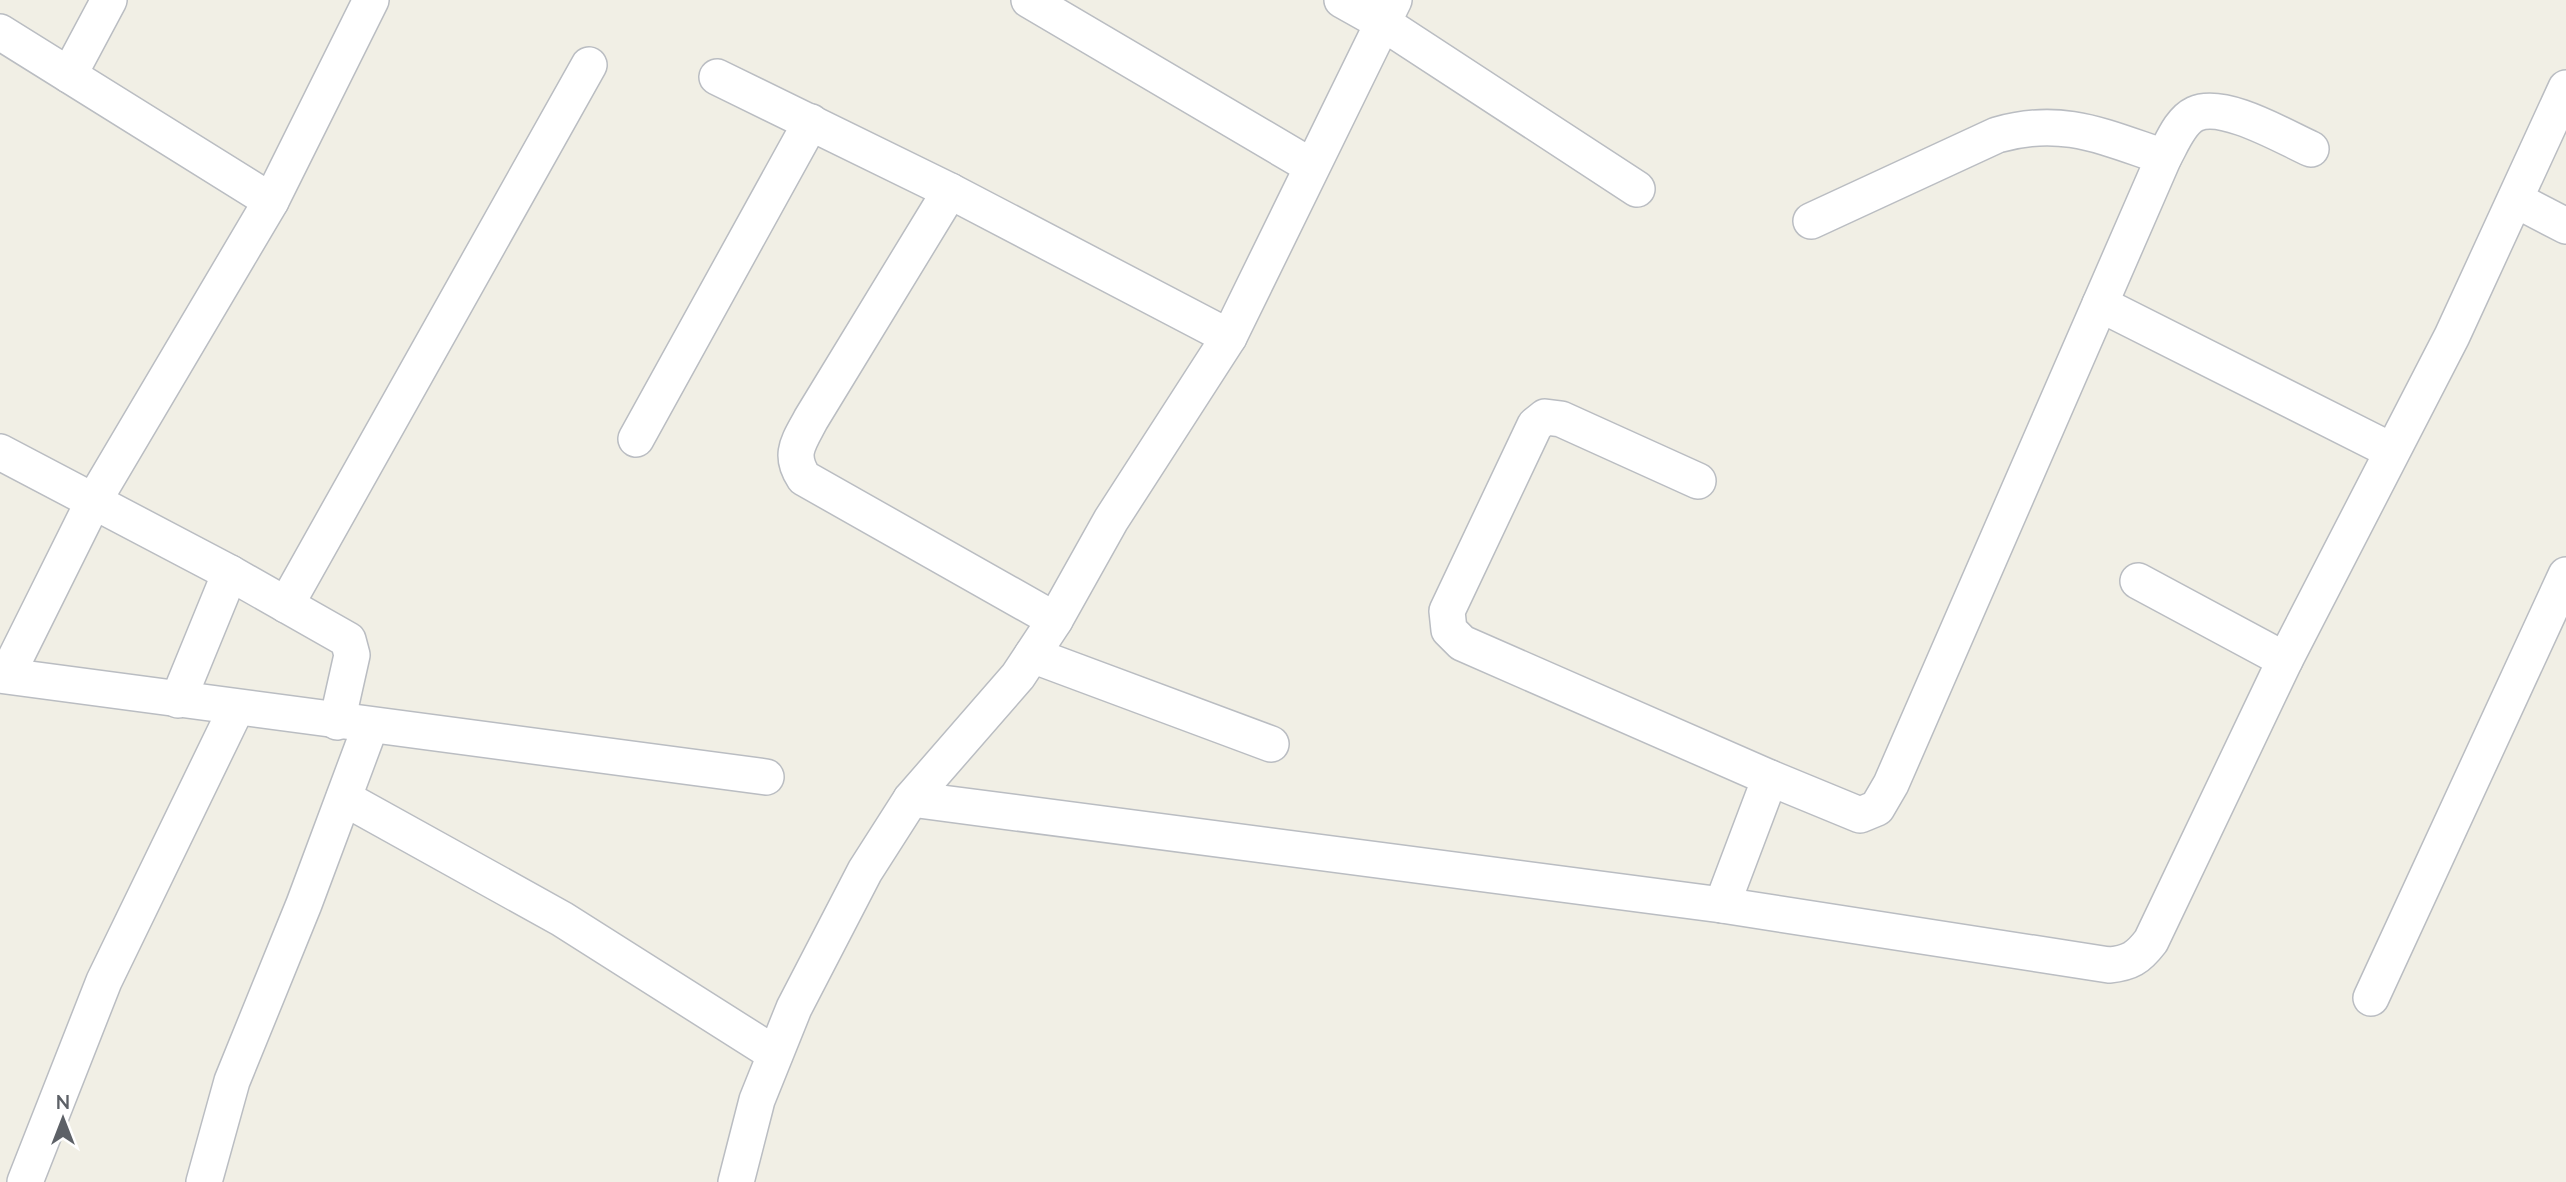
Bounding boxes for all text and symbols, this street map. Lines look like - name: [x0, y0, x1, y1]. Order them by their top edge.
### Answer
- north arrow: [28, 1084, 98, 1154]
- text: N: [56, 1090, 70, 1114]

